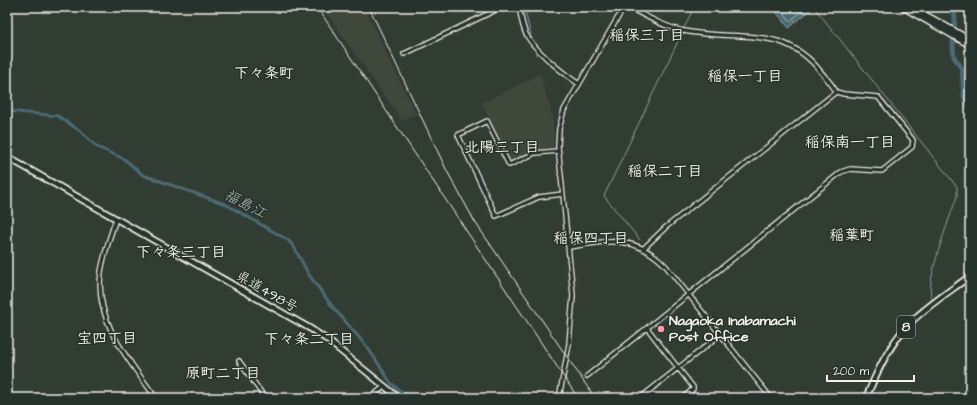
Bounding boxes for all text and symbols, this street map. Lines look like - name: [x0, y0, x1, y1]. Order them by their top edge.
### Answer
- district label: 稲保三丁目: [609, 25, 685, 46]
- district label: 下々条町: [234, 63, 294, 84]
- district label: 稲保一丁目: [707, 66, 783, 87]
- district label: 稲保南一丁目: [805, 132, 895, 153]
- district label: 北陽三丁目: [464, 137, 540, 158]
- district label: 稲保二丁目: [627, 161, 703, 182]
- water label: 福島江: [220, 184, 271, 224]
- district label: 稲葉町: [829, 225, 875, 246]
- district label: 稲保四丁目: [553, 228, 629, 249]
- district label: 下々条三丁目: [136, 242, 226, 263]
- street label: 県道498号: [232, 266, 302, 318]
- place label: Nagaoka Inabamachi Post Office: [669, 311, 796, 347]
- road number: 8: [897, 316, 915, 338]
- marker: Nagaoka Inabamachi Post Office: [656, 324, 666, 334]
- district label: 宝四丁目: [77, 328, 137, 349]
- district label: 下々条二丁目: [264, 329, 354, 350]
- scale bar: [827, 357, 914, 383]
- district label: 原町二丁目: [185, 363, 261, 384]
- text: 200 m: [833, 363, 870, 380]

